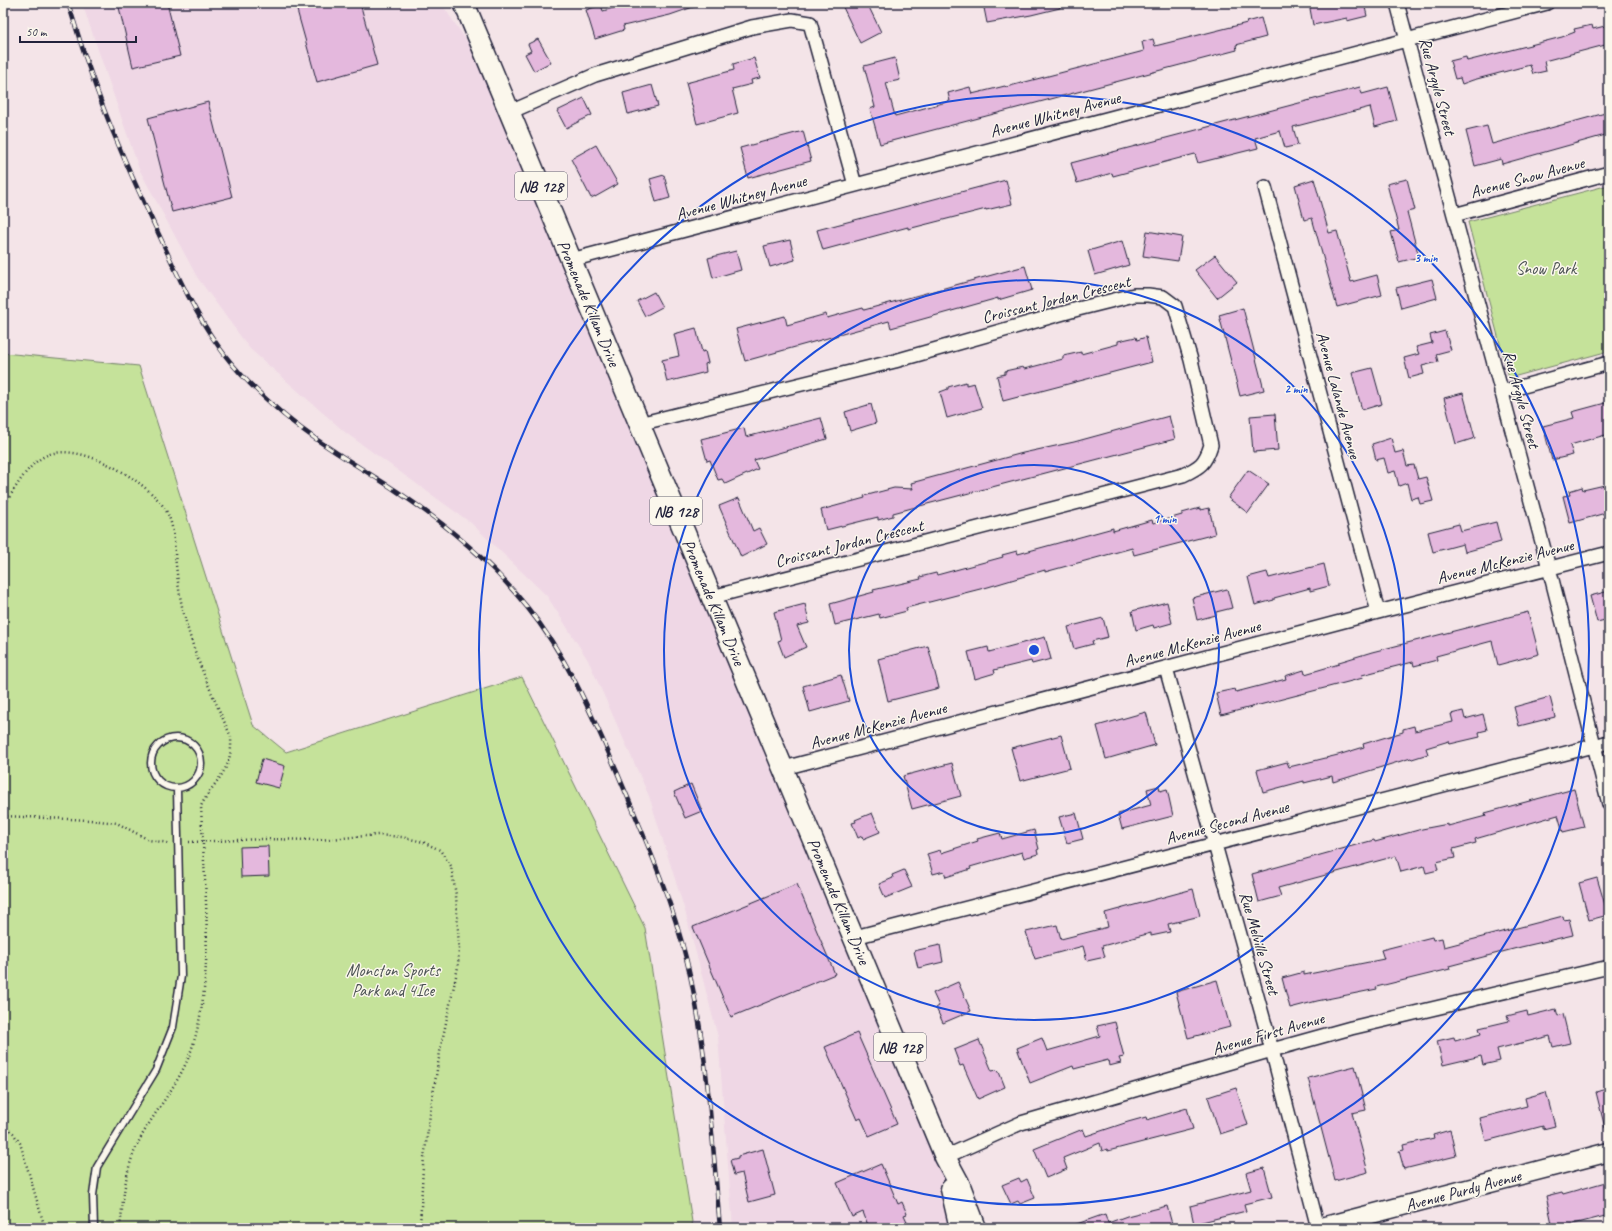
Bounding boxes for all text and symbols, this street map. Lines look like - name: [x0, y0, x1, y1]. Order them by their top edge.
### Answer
- scale bar: [20, 18, 136, 44]
- text: 50 m: [26, 24, 48, 40]
- street label: Rue Argyle Street: [1414, 35, 1461, 139]
- street label: Avenue Whitney Avenue: [988, 87, 1124, 142]
- street label: Avenue Snow Avenue: [1468, 152, 1588, 203]
- street label: Avenue Whitney Avenue: [674, 170, 810, 225]
- road number: NB 128: [515, 172, 567, 200]
- street label: Promenade Killam Drive: [552, 237, 625, 371]
- text: 3 min: [1415, 250, 1438, 266]
- park label: Snow Park: [1516, 258, 1578, 279]
- street label: Croissant Jordan Crescent: [980, 270, 1135, 328]
- street label: Avenue Lalande Avenue: [1311, 329, 1366, 462]
- street label: Rue Argyle Street: [1498, 348, 1545, 452]
- text: 2 min: [1285, 381, 1308, 397]
- road number: NB 128: [650, 497, 702, 525]
- text: 1 min: [1154, 511, 1177, 527]
- street label: Croissant Jordan Crescent: [773, 514, 928, 572]
- street label: Avenue McKenzie Avenue: [1435, 534, 1577, 589]
- street label: Promenade Killam Drive: [677, 536, 750, 670]
- street label: Avenue McKenzie Avenue: [1122, 615, 1264, 672]
- centre of rings: [1027, 643, 1041, 657]
- street label: Avenue McKenzie Avenue: [808, 697, 950, 754]
- street label: Avenue Second Avenue: [1163, 796, 1292, 849]
- street label: Promenade Killam Drive: [802, 835, 875, 969]
- street label: Rue Melville Street: [1235, 889, 1285, 999]
- park label: Moncton Sports Park and 4Ice: [346, 960, 441, 1001]
- street label: Avenue First Avenue: [1210, 1007, 1328, 1059]
- road number: NB 128: [874, 1033, 926, 1061]
- street label: Avenue Purdy Avenue: [1403, 1165, 1525, 1216]

